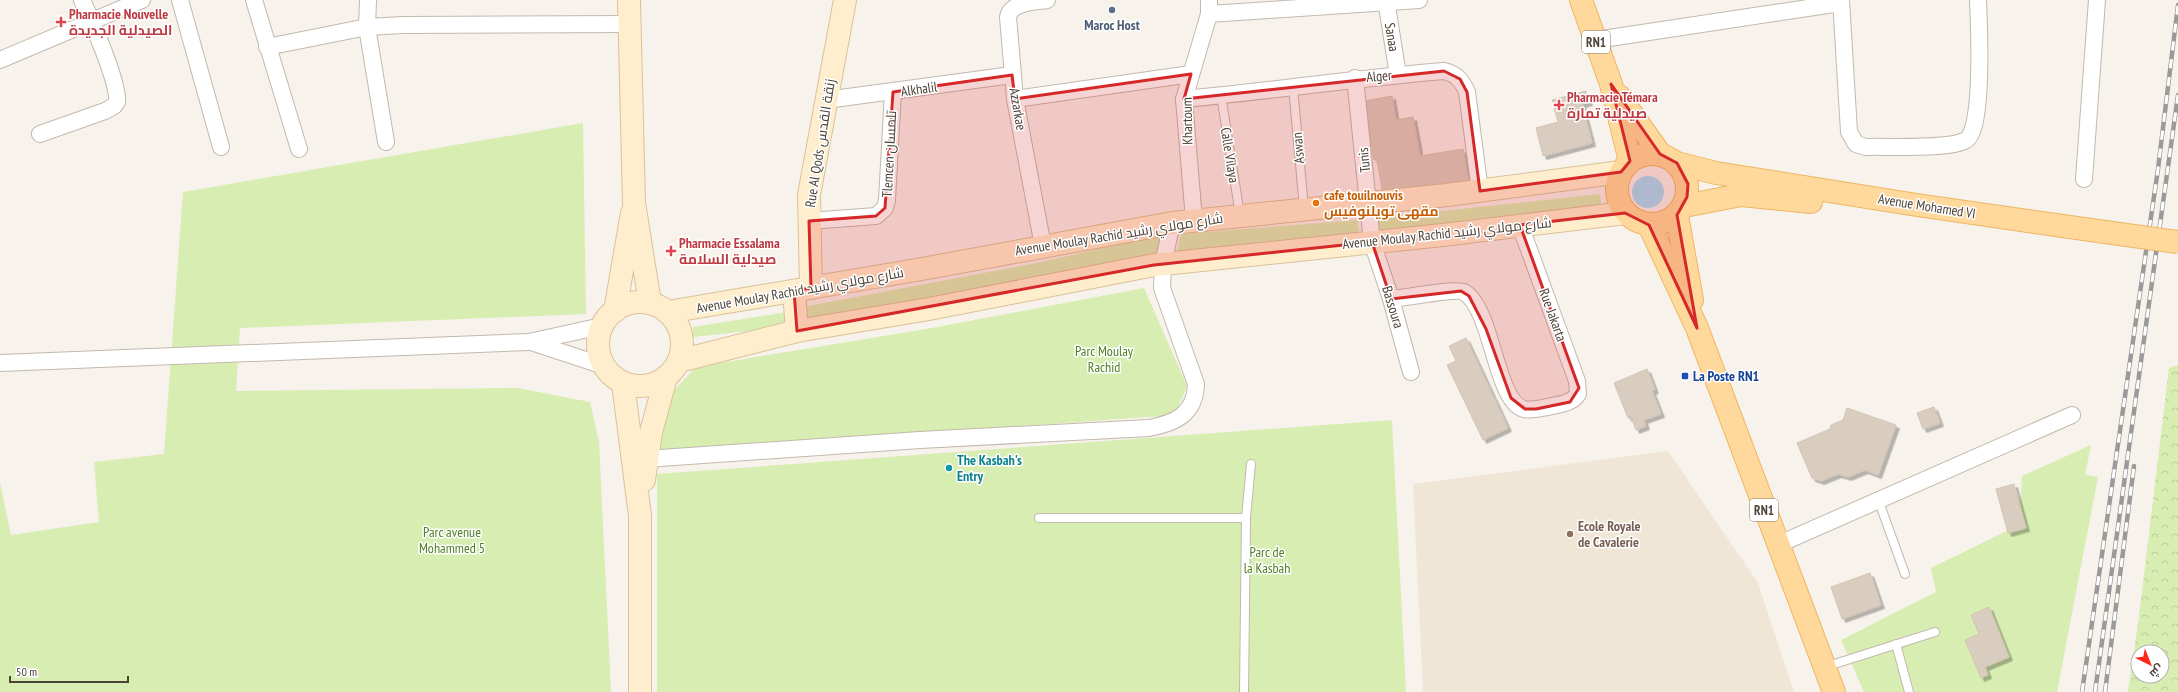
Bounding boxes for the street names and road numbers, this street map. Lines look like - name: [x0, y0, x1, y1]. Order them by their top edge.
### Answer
- street label: Sanaa: [1381, 21, 1403, 53]
- road number: RN1: [1582, 31, 1610, 53]
- street label: Alger: [1365, 66, 1393, 86]
- street label: Rue Al Qods زنقة القدس: [801, 77, 839, 209]
- street label: Alkhalil: [900, 77, 939, 100]
- street label: Azzarkae: [1005, 86, 1031, 132]
- street label: Khartoum: [1178, 97, 1196, 145]
- street label: Tlemcen تلمسان: [878, 110, 900, 198]
- street label: Calle Vilaya: [1217, 126, 1243, 184]
- street label: Aswan: [1288, 132, 1308, 164]
- street label: Tunis: [1354, 146, 1374, 173]
- street label: Avenue Mohamed VI: [1877, 189, 1977, 223]
- street label: Avenue Moulay Rachid شارع مولاي رشيد: [1014, 209, 1225, 262]
- street label: Avenue Moulay Rachid شارع مولاي رشيد: [1342, 213, 1553, 256]
- street label: Avenue Moulay Rachid شارع مولاي رشيد: [695, 263, 906, 320]
- street label: Bassoura: [1378, 284, 1408, 330]
- street label: Rue Jakarta: [1535, 286, 1571, 344]
- road number: RN1: [1750, 499, 1778, 521]

